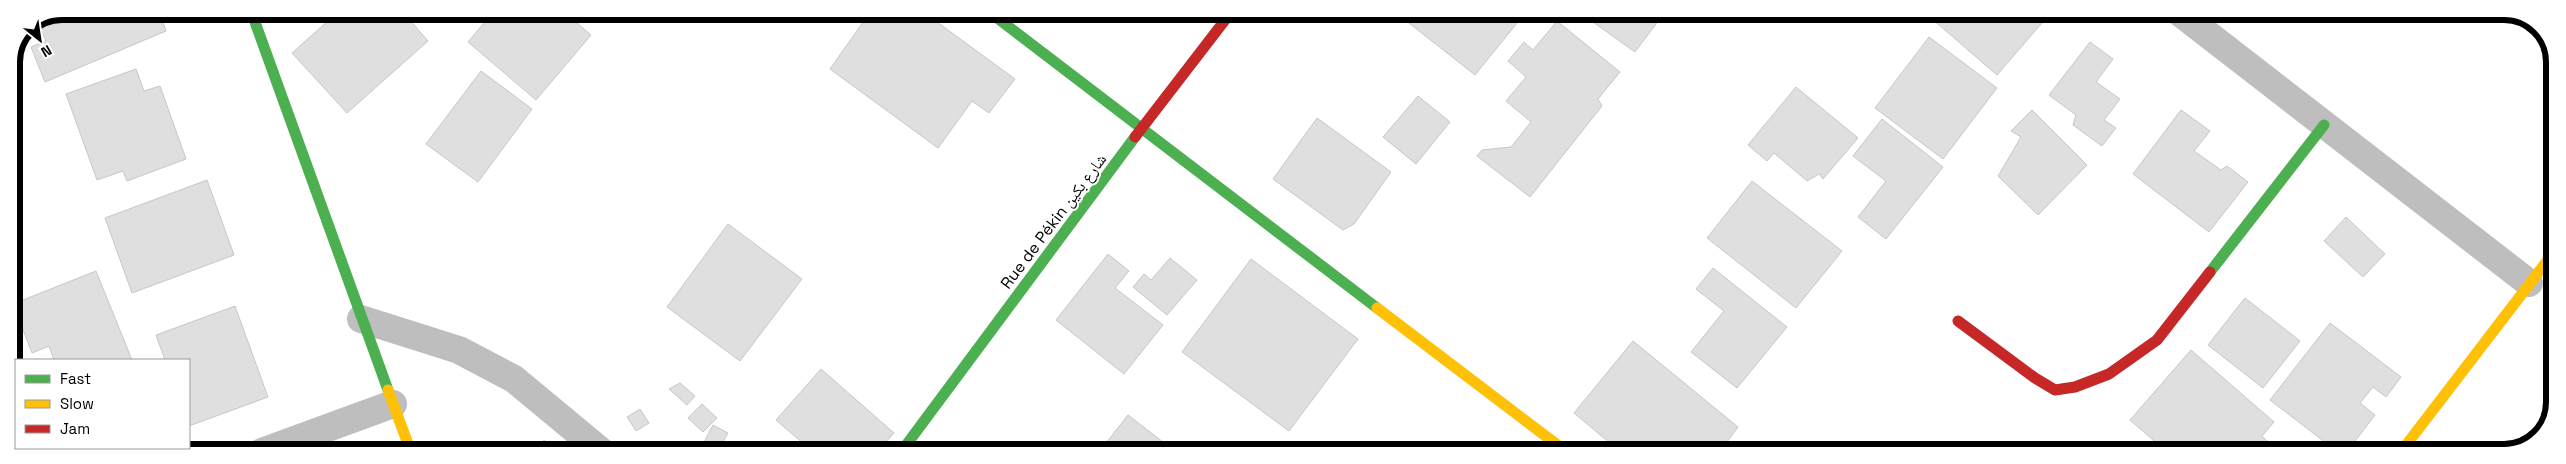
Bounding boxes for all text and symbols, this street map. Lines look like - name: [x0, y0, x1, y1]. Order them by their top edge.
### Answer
- north arrow: [15, 15, 65, 65]
- text: N: [38, 41, 55, 61]
- street label: Rue de Pékin شارع بكين: [996, 149, 1111, 293]
- legend: [15, 359, 190, 449]
- text: Fast: [60, 369, 91, 388]
- text: Slow: [60, 394, 94, 413]
- text: Jam: [60, 419, 90, 438]

